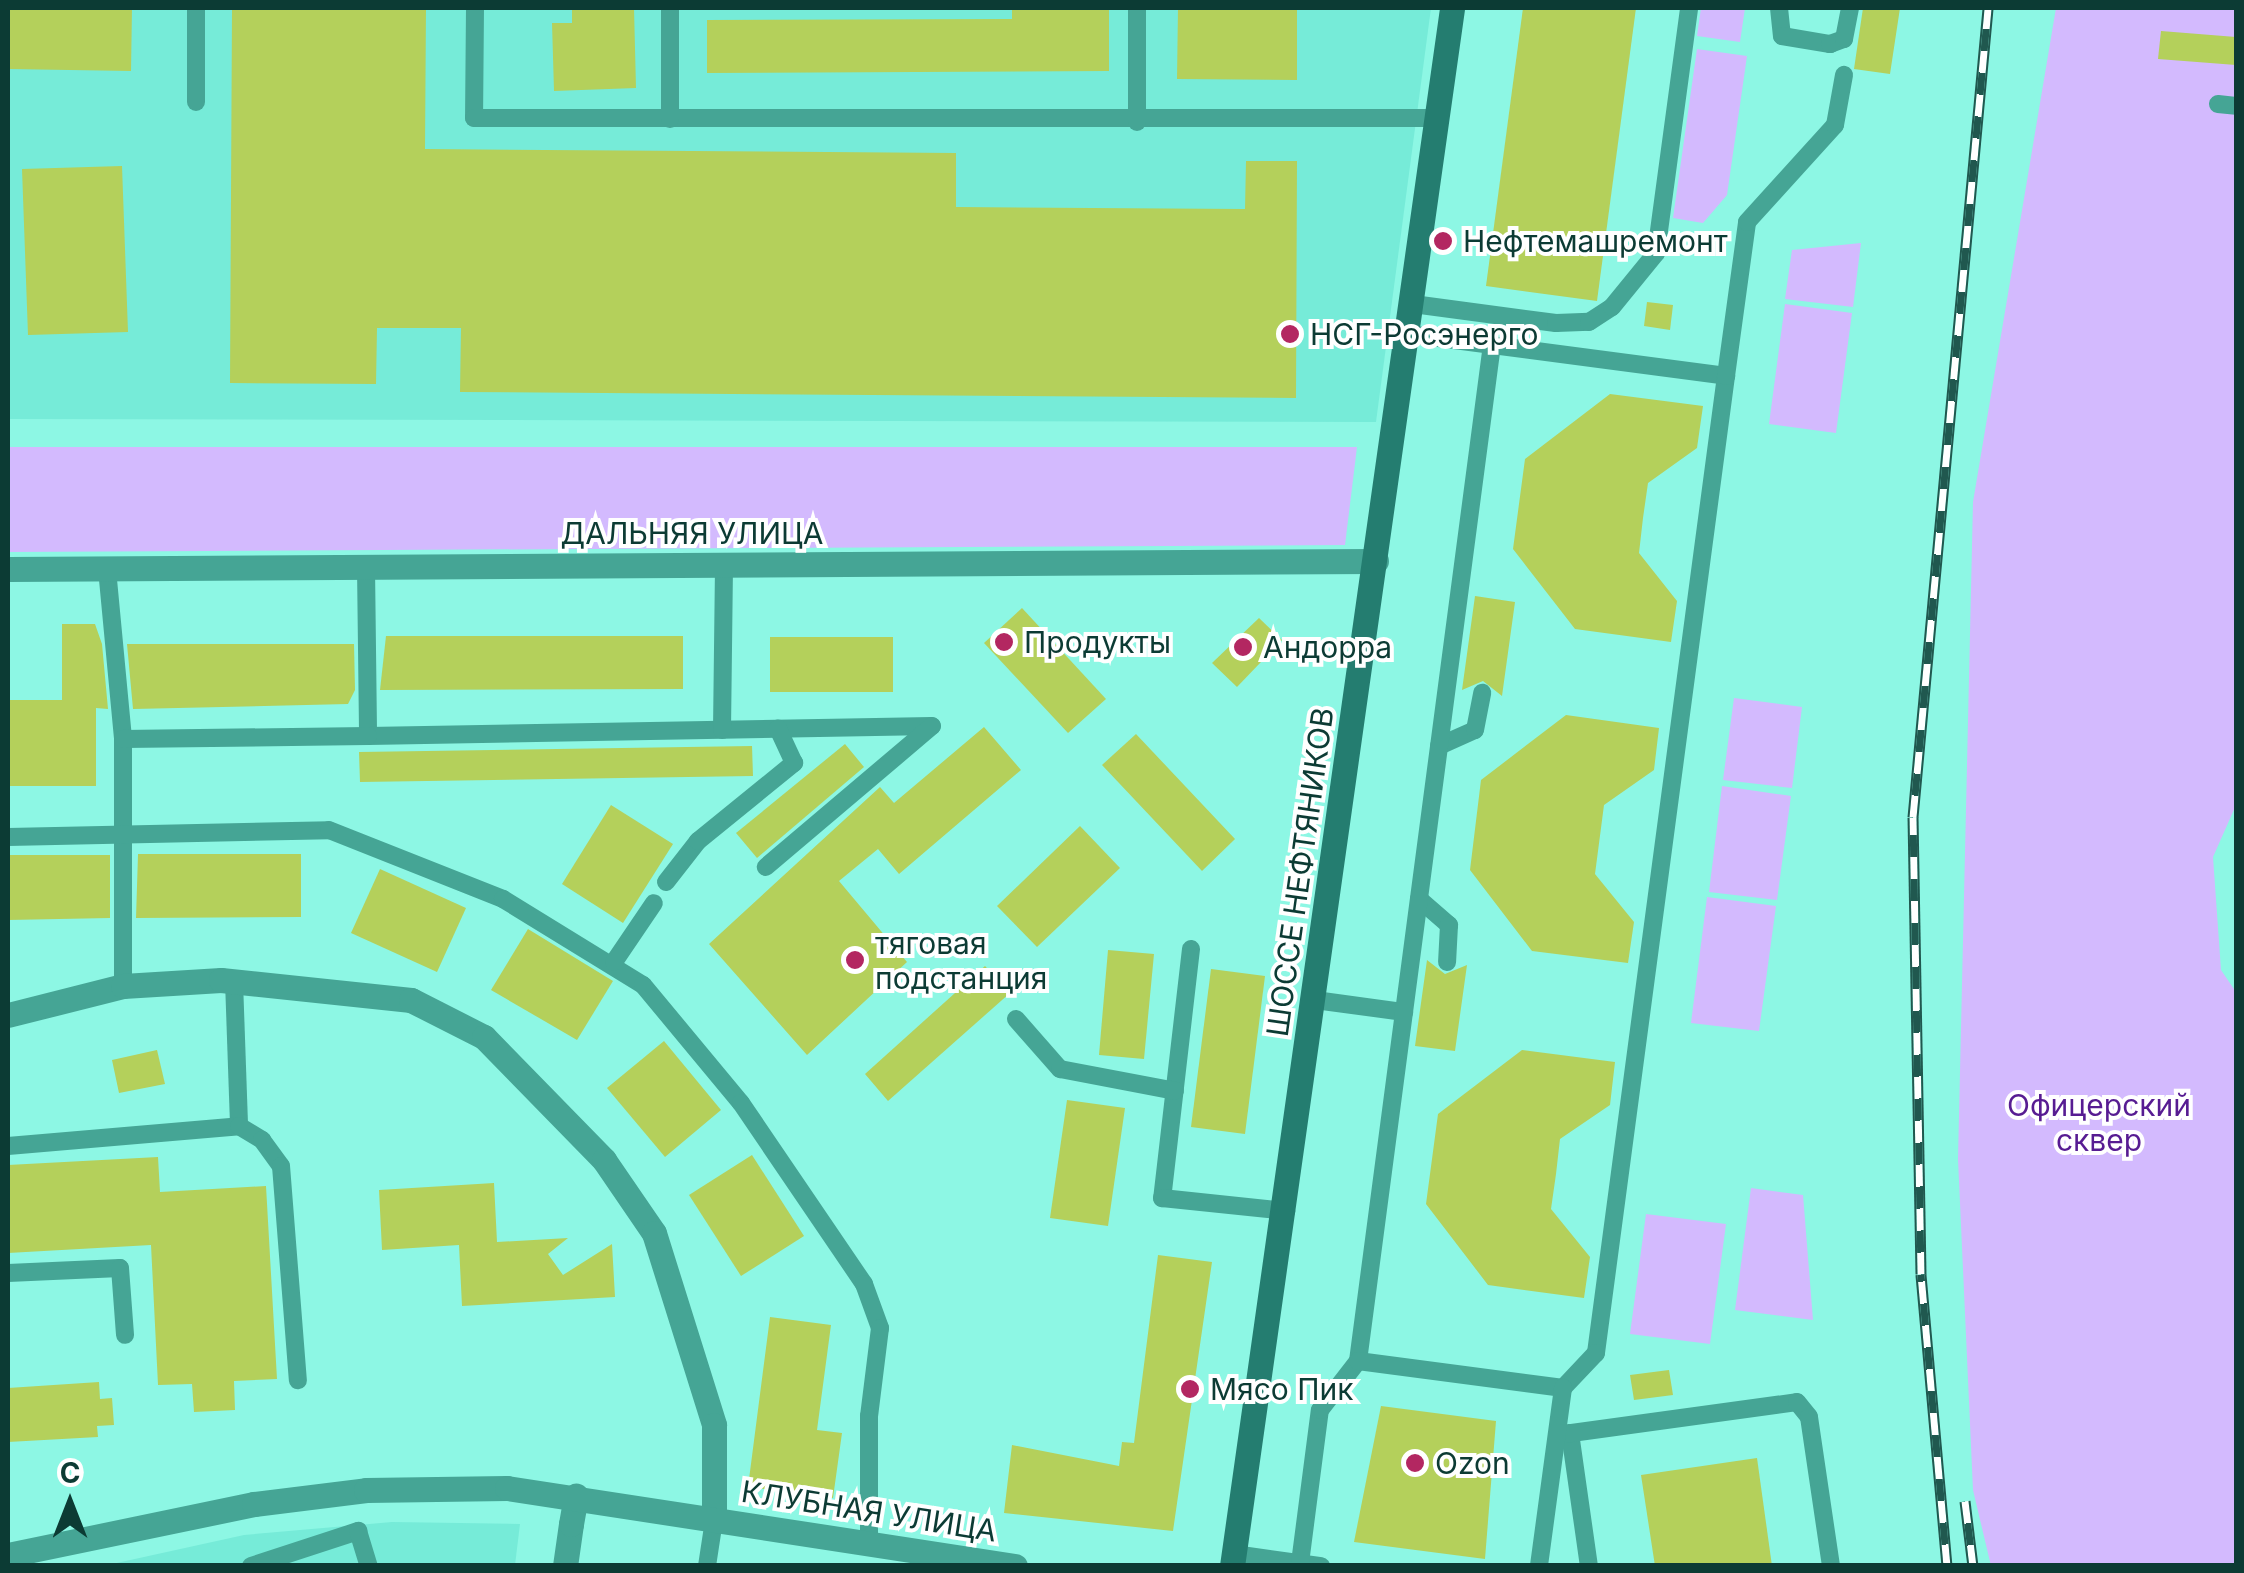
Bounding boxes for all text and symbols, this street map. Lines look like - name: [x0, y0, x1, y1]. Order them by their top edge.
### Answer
- place label: Нефтемашремонт: [1463, 223, 1728, 259]
- marker: Нефтемашремонт: [1432, 230, 1454, 252]
- place label: НСГ-Росэнерго: [1310, 316, 1538, 352]
- marker: НСГ-Росэнерго: [1279, 323, 1301, 345]
- street label: ДАЛЬНЯЯ УЛИЦА: [561, 515, 823, 551]
- place label: Продукты: [1024, 624, 1171, 660]
- place label: Андорра: [1263, 629, 1392, 665]
- marker: Продукты: [993, 631, 1015, 653]
- marker: Андорра: [1232, 636, 1254, 658]
- street label: ШОССЕ НЕФТЯНИКОВ: [1259, 705, 1341, 1039]
- place label: тяговая подстанция: [875, 925, 1047, 996]
- marker: тяговая подстанция: [844, 949, 866, 971]
- park label: Офицерский сквер: [2007, 1087, 2191, 1158]
- place label: Мясо Пик: [1210, 1371, 1354, 1407]
- marker: Мясо Пик: [1179, 1378, 1201, 1400]
- place label: Ozon: [1435, 1445, 1510, 1481]
- marker: Ozon: [1404, 1452, 1426, 1474]
- north arrow: [20, 1453, 120, 1553]
- text: С: [60, 1456, 80, 1490]
- street label: КЛУБНАЯ УЛИЦА: [739, 1473, 999, 1549]

